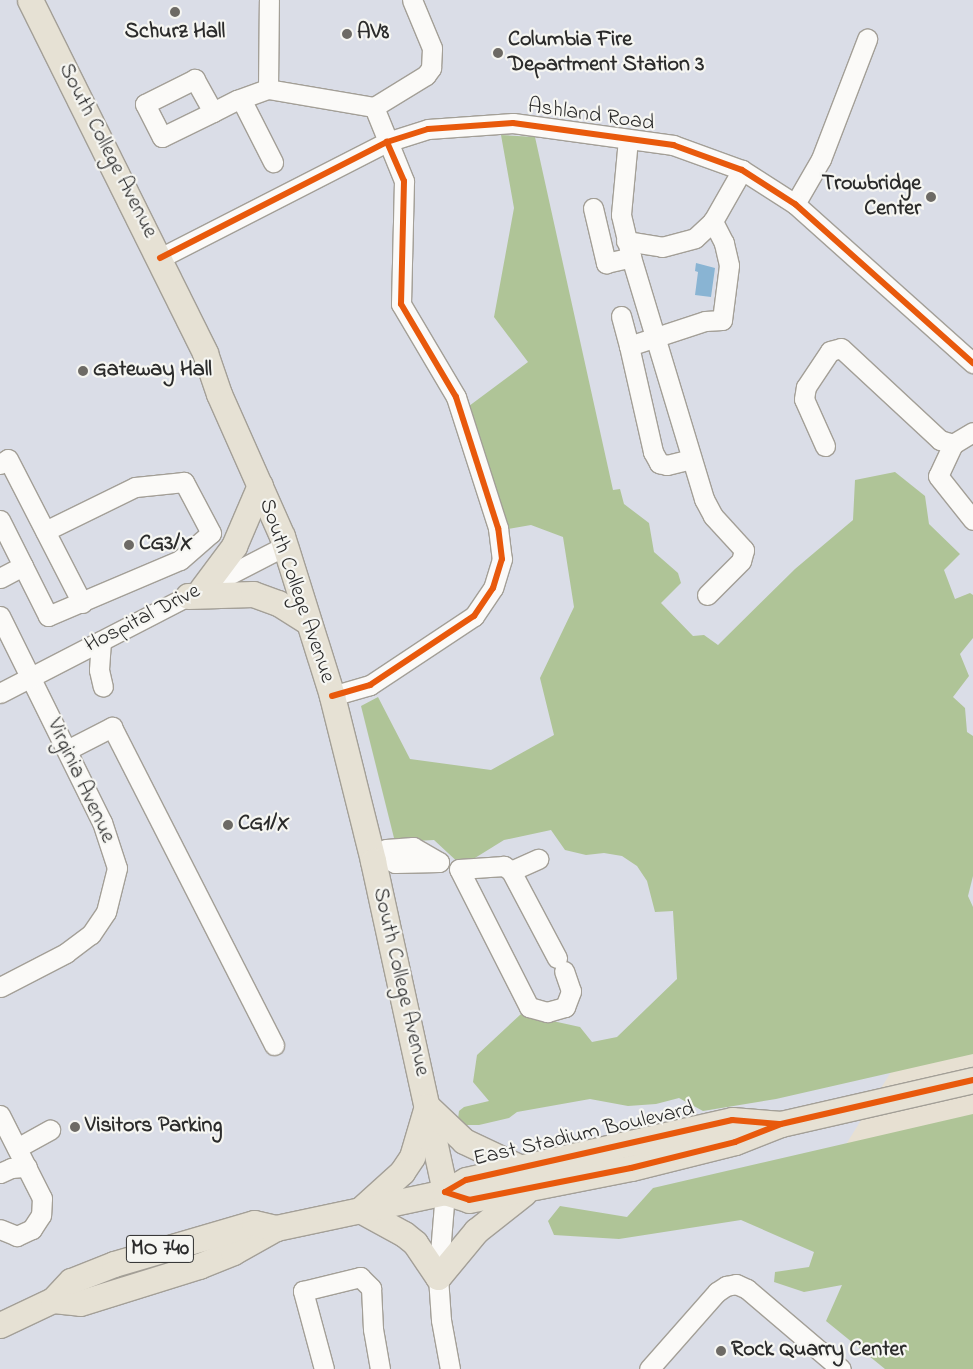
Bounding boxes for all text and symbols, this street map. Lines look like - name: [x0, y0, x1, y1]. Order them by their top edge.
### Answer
- marker: Schurz Hall: [169, 6, 181, 18]
- place label: Schurz Hall: [125, 20, 225, 46]
- place label: AV8: [357, 21, 389, 47]
- place label: Columbia Fire Department Station 3: [508, 27, 704, 78]
- marker: AV8: [341, 28, 353, 40]
- marker: Columbia Fire Department Station 3: [492, 47, 504, 59]
- street label: South College Avenue: [52, 59, 162, 243]
- street label: Ashland Road: [526, 94, 656, 138]
- place label: Trowbridge Center: [822, 171, 921, 222]
- marker: Trowbridge Center: [925, 191, 937, 203]
- place label: Gateway Hall: [93, 358, 212, 384]
- marker: Gateway Hall: [77, 365, 89, 377]
- street label: South College Avenue: [252, 496, 340, 686]
- place label: CG3/X: [139, 532, 193, 558]
- marker: CG3/X: [123, 539, 135, 551]
- street label: Hospital Drive: [81, 579, 205, 659]
- street label: Virginia Avenue: [40, 715, 120, 847]
- place label: CG1/X: [238, 812, 290, 838]
- marker: CG1/X: [222, 819, 234, 831]
- street label: South College Avenue: [365, 885, 435, 1079]
- street label: East Stadium Boulevard: [471, 1097, 697, 1173]
- place label: Visitors Parking: [85, 1114, 222, 1140]
- marker: Visitors Parking: [69, 1121, 81, 1133]
- road number: MO 740: [125, 1230, 195, 1268]
- place label: Rock Quarry Center: [731, 1338, 906, 1364]
- marker: Rock Quarry Center: [715, 1345, 727, 1357]

